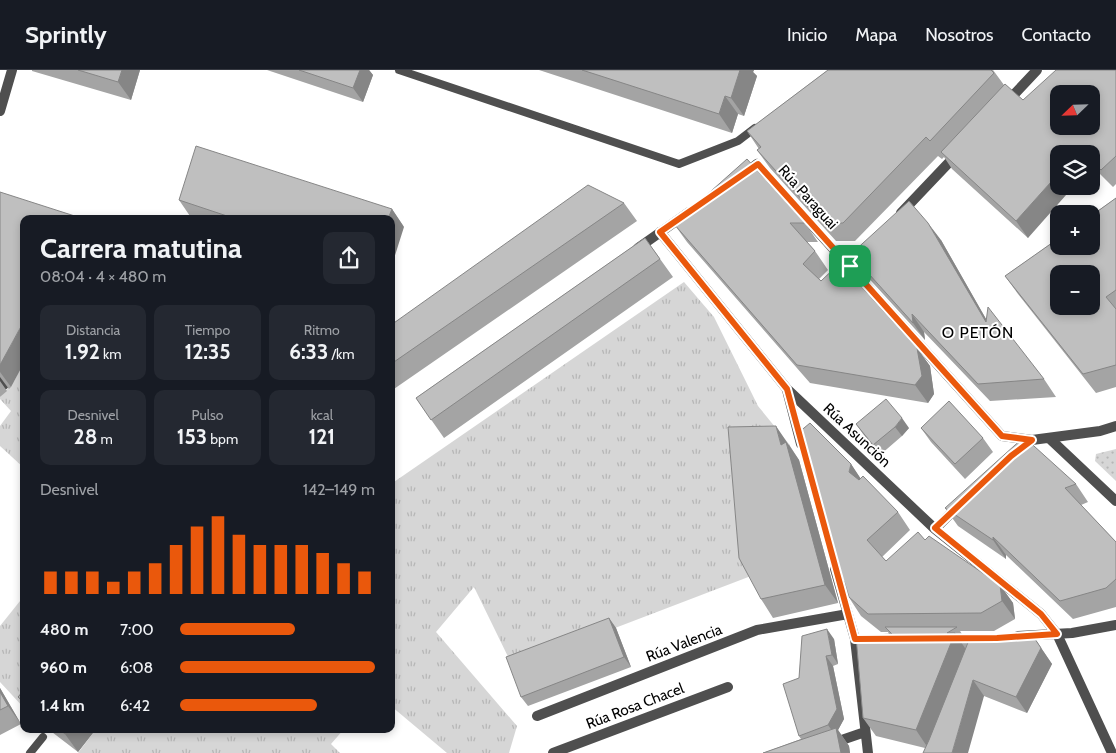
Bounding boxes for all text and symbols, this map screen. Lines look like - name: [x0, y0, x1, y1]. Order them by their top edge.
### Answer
- text: Sprintly: [25, 20, 107, 49]
- text: Inicio: [787, 24, 827, 46]
- text: Mapa: [855, 24, 897, 46]
- text: Nosotros: [925, 24, 994, 46]
- text: Contacto: [1022, 24, 1091, 46]
- north arrow: [1050, 85, 1100, 135]
- map controls: [1050, 85, 1100, 315]
- button: layers: [1050, 145, 1100, 195]
- street label: Rúa Paraguai: [774, 161, 842, 233]
- button: +: [1050, 205, 1100, 255]
- text: Carrera matutina: [40, 231, 242, 265]
- button: share: [323, 232, 375, 284]
- pin: [829, 245, 871, 287]
- icon: arrive: [836, 252, 864, 280]
- button: −: [1050, 265, 1100, 315]
- text: 08:04 · 4 × 480 m: [40, 267, 166, 286]
- text: Distancia: [66, 321, 120, 339]
- text: Tiempo: [185, 321, 230, 339]
- text: Ritmo: [304, 321, 340, 339]
- district label: O PETÓN: [942, 323, 1014, 342]
- text: 1.92: [65, 339, 100, 364]
- text: 12:35: [184, 339, 231, 364]
- text: 6:33: [289, 339, 328, 364]
- text: km: [100, 345, 122, 363]
- text: /km: [328, 345, 355, 363]
- street label: Rúa Asunción: [820, 399, 894, 471]
- text: Desnivel: [68, 406, 119, 424]
- text: Pulso: [191, 406, 224, 424]
- text: kcal: [311, 406, 333, 424]
- text: 28: [74, 424, 97, 449]
- text: 153: [177, 424, 207, 449]
- text: 121: [309, 424, 335, 449]
- text: m: [97, 430, 113, 448]
- text: bpm: [207, 430, 238, 448]
- text: Desnivel: [40, 480, 98, 499]
- text: 142–149 m: [303, 480, 375, 499]
- text: 480 m: [40, 620, 88, 639]
- text: 7:00: [120, 620, 154, 639]
- street label: Rúa Valencia: [644, 620, 725, 666]
- text: 960 m: [40, 658, 87, 677]
- text: 6:08: [120, 658, 153, 677]
- street label: Rúa Rosa Chacel: [583, 679, 687, 733]
- text: 1.4 km: [40, 696, 85, 715]
- text: 6:42: [120, 696, 150, 715]

